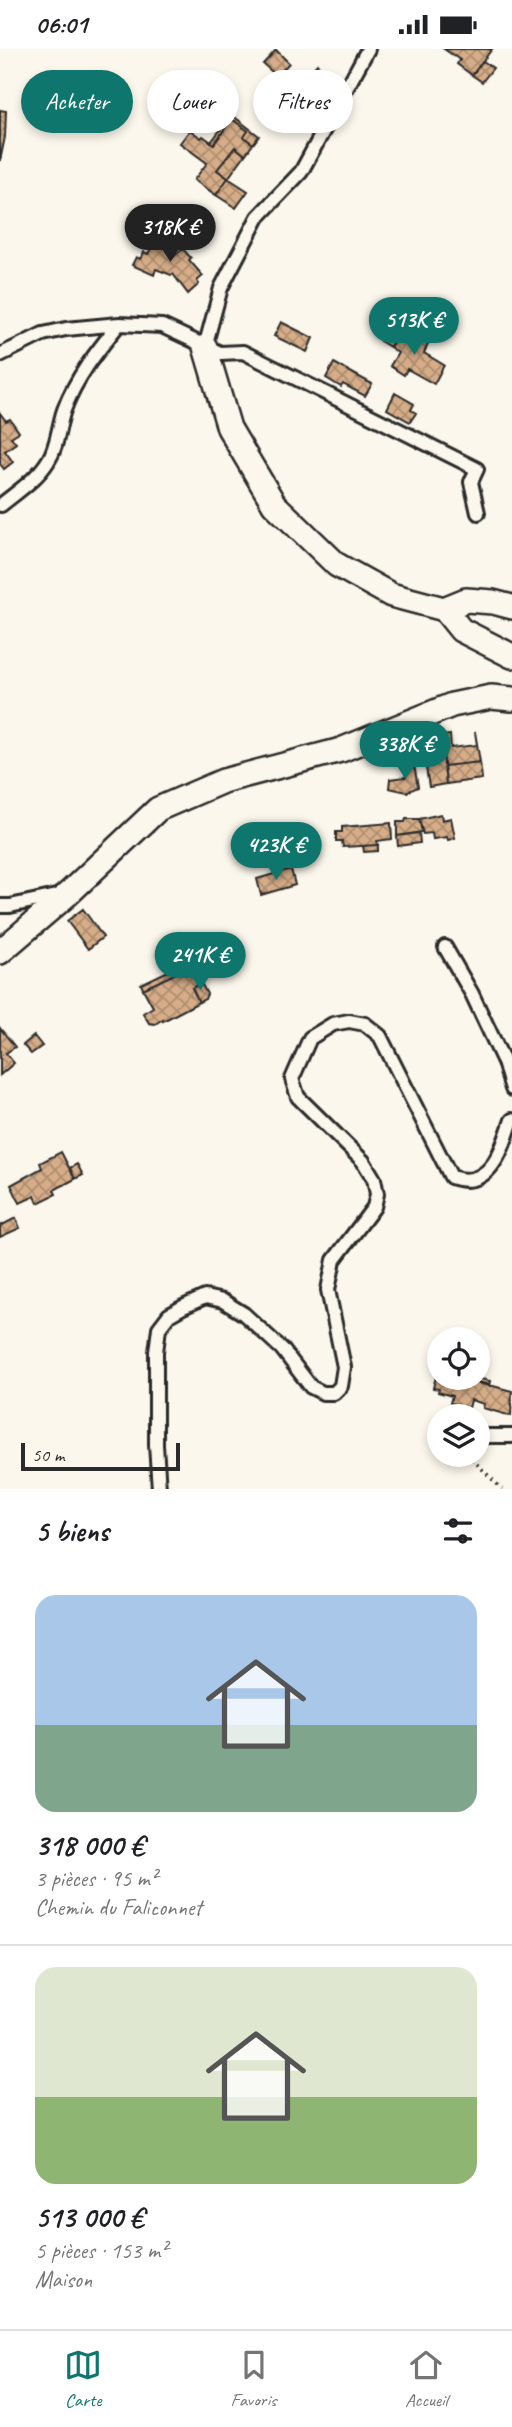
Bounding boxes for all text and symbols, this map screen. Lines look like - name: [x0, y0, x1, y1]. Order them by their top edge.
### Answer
- text: 06:01: [35, 8, 88, 41]
- chip: Acheter: [21, 70, 133, 133]
- chip: Louer: [147, 70, 239, 133]
- chip: Filtres: [253, 70, 353, 133]
- pin: 318K €: [113, 205, 227, 264]
- text: 318K €: [141, 212, 199, 241]
- pin: 513K €: [357, 297, 471, 357]
- text: 513K €: [385, 305, 443, 334]
- pin: 338K €: [348, 721, 462, 781]
- text: 338K €: [376, 729, 434, 758]
- pin: 423K €: [219, 823, 333, 882]
- text: 423K €: [247, 830, 305, 859]
- pin: 241K €: [143, 933, 257, 992]
- text: 241K €: [171, 940, 229, 969]
- map controls: [427, 1327, 490, 1467]
- button: locate: [427, 1327, 490, 1390]
- button: layers: [427, 1404, 490, 1467]
- scale bar: [21, 1440, 180, 1472]
- text: 50 m: [32, 1443, 64, 1467]
- text: 5 biens: [35, 1512, 109, 1550]
- icon: filters: [439, 1512, 477, 1550]
- icon: home: [193, 1641, 319, 1767]
- text: 318 000 €: [35, 1826, 144, 1864]
- text: 3 pièces · 95 m²: [35, 1864, 157, 1893]
- text: Chemin du Faliconnet: [35, 1893, 202, 1922]
- icon: home: [193, 2013, 319, 2139]
- text: 513 000 €: [35, 2198, 144, 2236]
- text: 5 pièces · 153 m²: [35, 2236, 167, 2265]
- text: Maison: [35, 2265, 92, 2294]
- tab: Carte: [64, 2346, 102, 2412]
- tab: Favoris: [231, 2346, 276, 2412]
- tab: Accueil: [405, 2346, 448, 2412]

